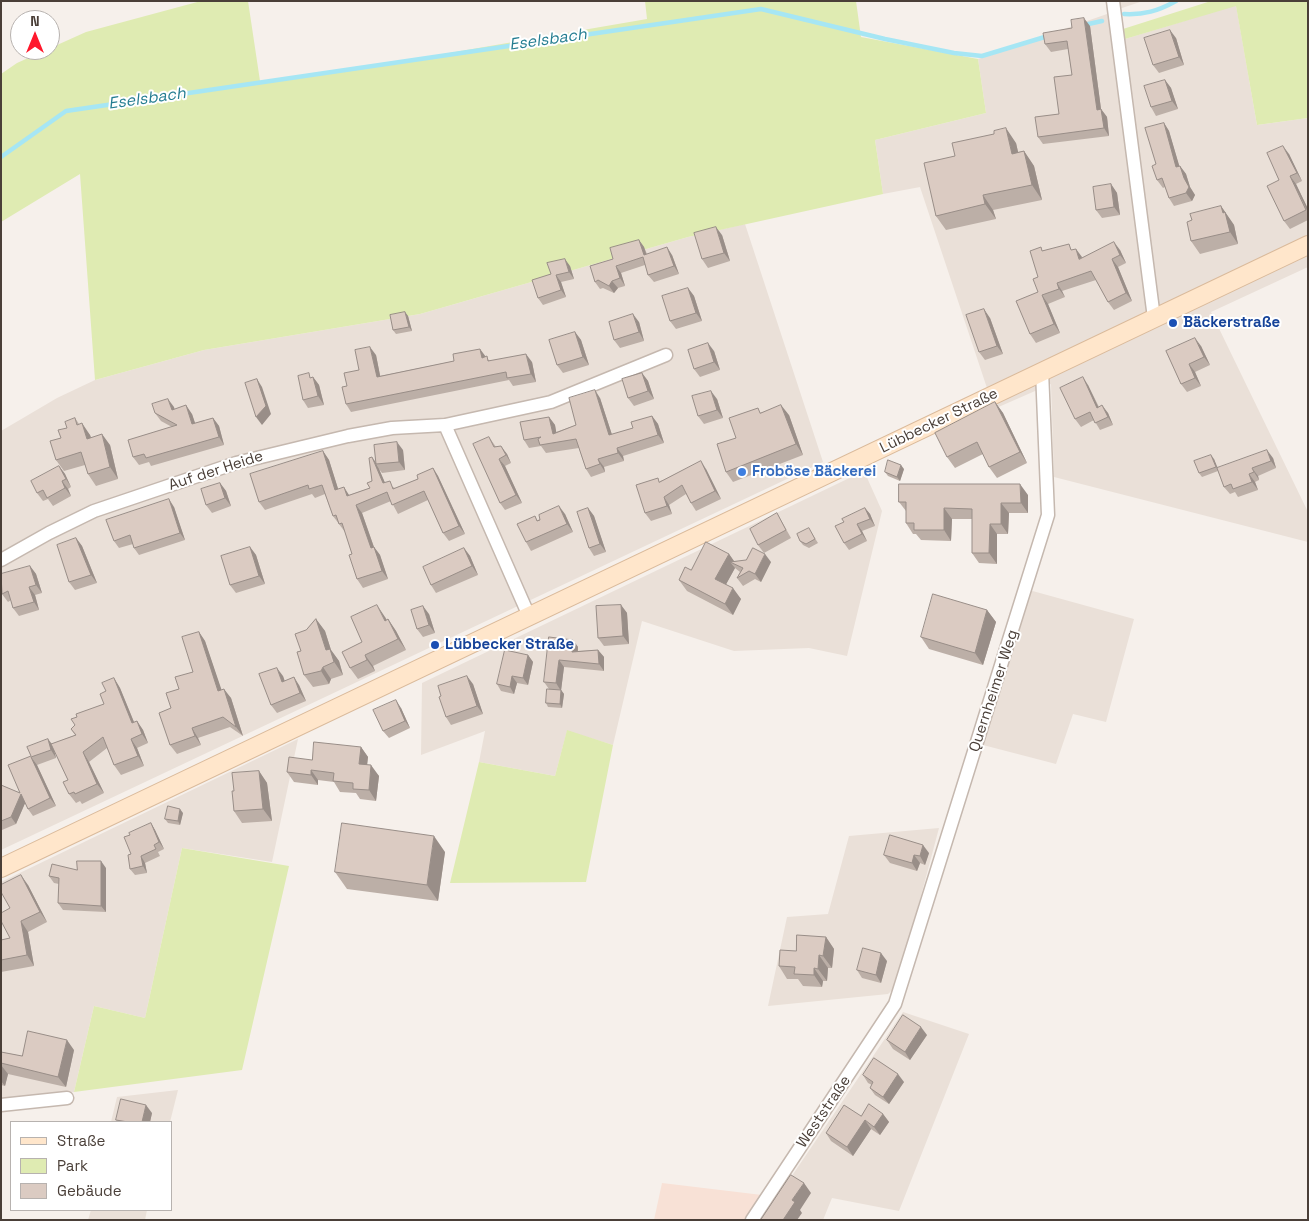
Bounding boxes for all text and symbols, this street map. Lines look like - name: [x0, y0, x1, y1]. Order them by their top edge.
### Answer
- north arrow: [10, 10, 60, 60]
- text: N: [30, 12, 40, 30]
- water label: Eselsbach: [508, 25, 588, 55]
- water label: Eselsbach: [107, 84, 187, 114]
- place label: Bäckerstraße: [1183, 314, 1280, 332]
- marker: Bäckerstraße: [1167, 317, 1179, 329]
- street label: Lübbecker Straße: [877, 385, 1001, 457]
- street label: Auf der Heide: [167, 447, 265, 495]
- place label: Froböse Bäckerei: [752, 463, 876, 481]
- marker: Froböse Bäckerei: [736, 466, 748, 478]
- street label: Quernheimer Weg: [966, 628, 1022, 754]
- place label: Lübbecker Straße: [445, 636, 574, 654]
- marker: Lübbecker Straße: [429, 639, 441, 651]
- street label: Weststraße: [793, 1072, 855, 1152]
- legend: [10, 1121, 172, 1211]
- text: Straße: [57, 1131, 105, 1150]
- text: Park: [57, 1156, 88, 1175]
- text: Gebäude: [57, 1181, 122, 1200]

